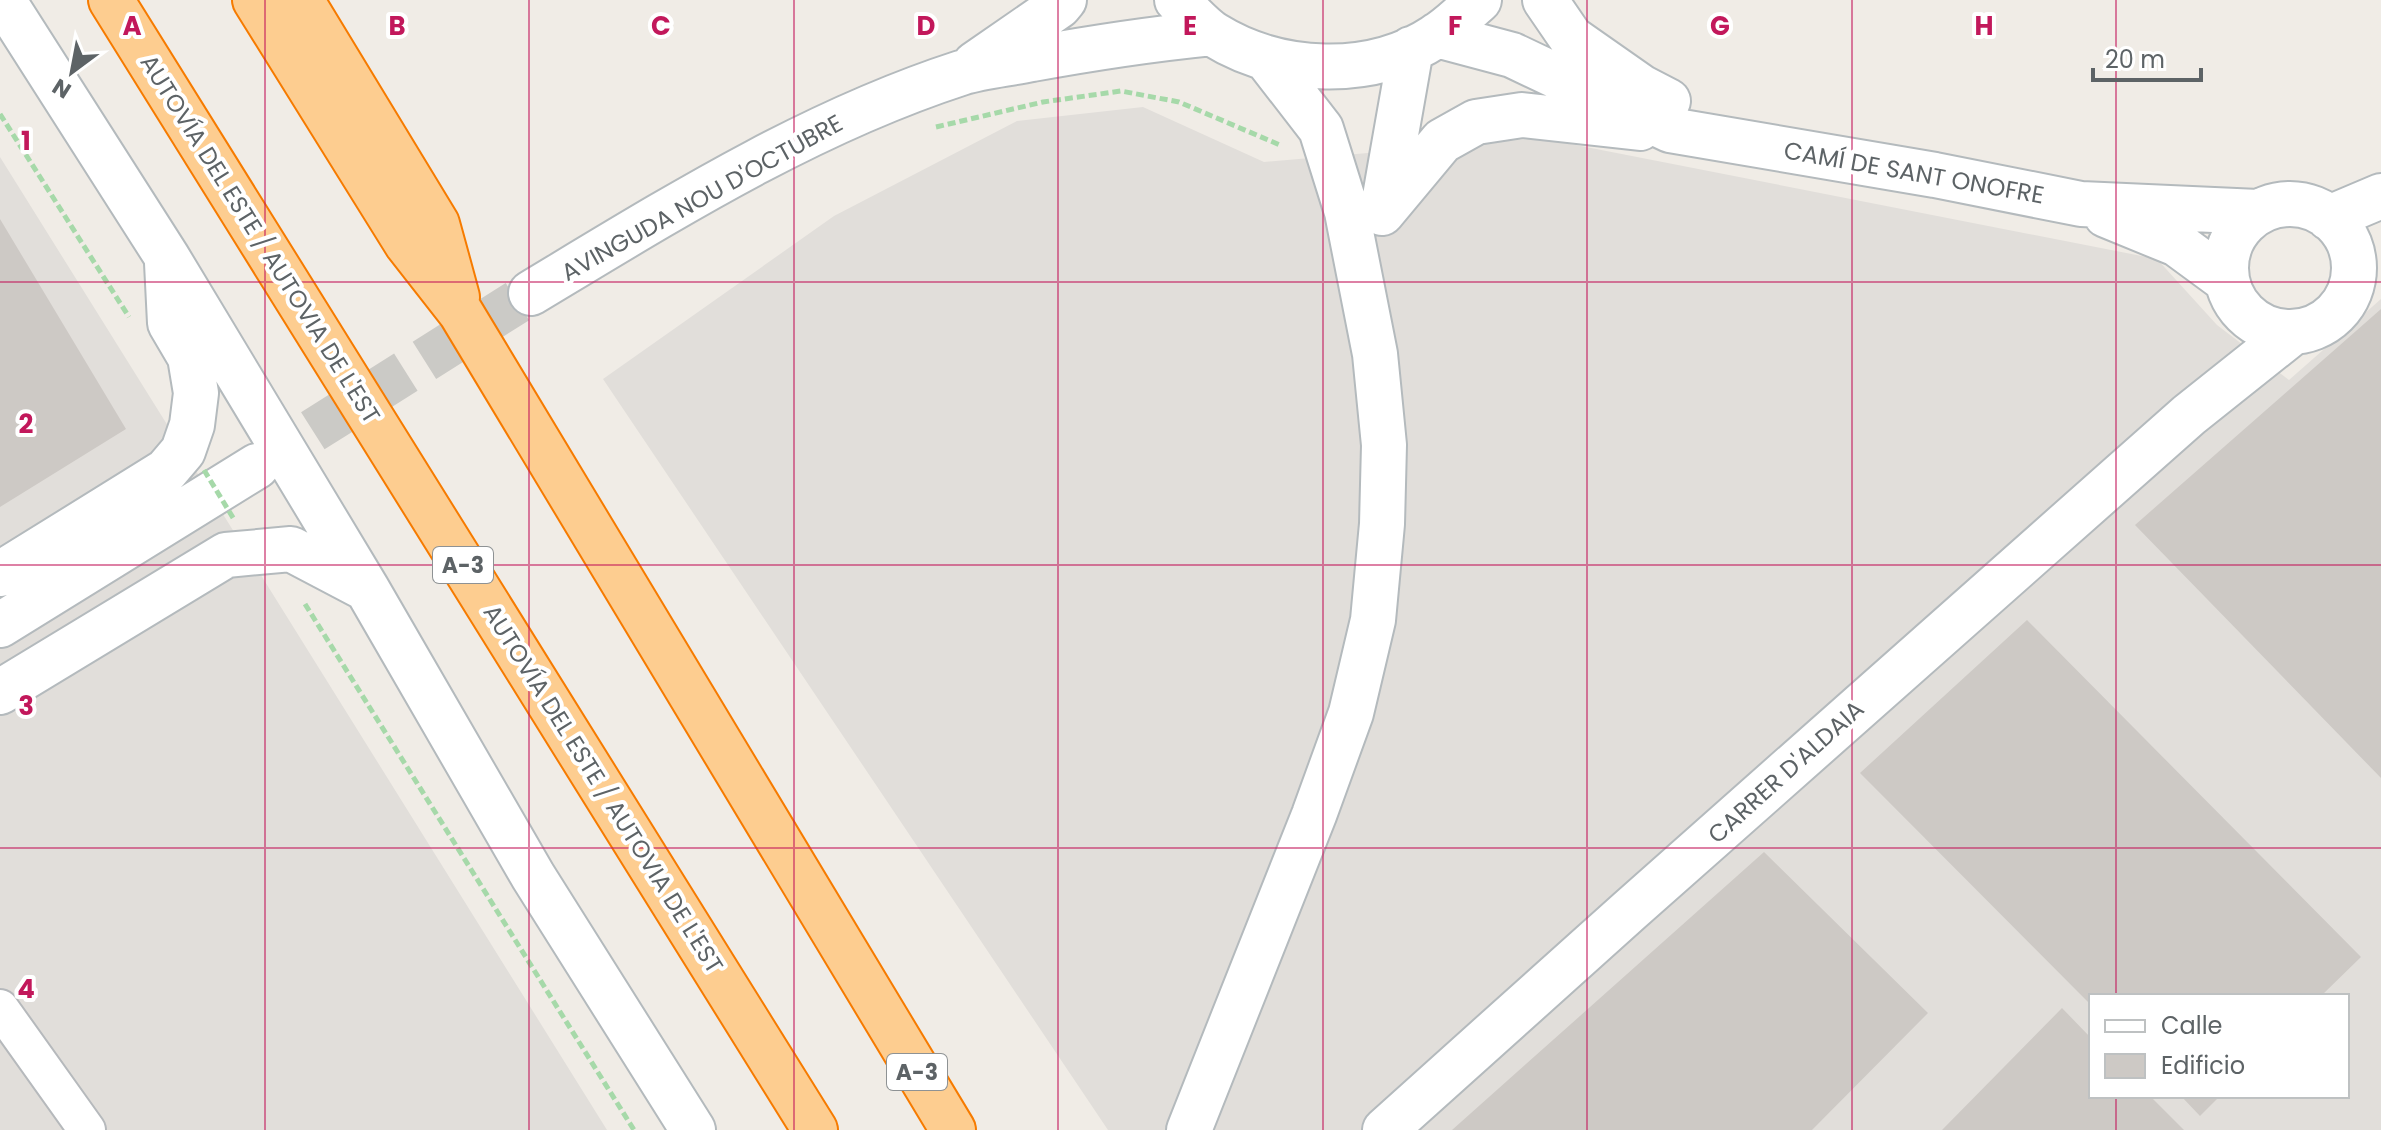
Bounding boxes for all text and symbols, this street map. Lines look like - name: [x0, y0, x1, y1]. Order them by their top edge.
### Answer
- text: A: [122, 8, 142, 44]
- text: B: [388, 8, 406, 44]
- text: C: [651, 8, 671, 44]
- text: D: [917, 8, 936, 44]
- text: E: [1183, 8, 1197, 44]
- text: F: [1448, 8, 1462, 44]
- text: G: [1710, 8, 1730, 44]
- text: H: [1974, 8, 1994, 44]
- north arrow: [32, 32, 112, 112]
- scale bar: [2093, 32, 2201, 82]
- text: 20 m: [2105, 43, 2165, 76]
- street label: AUTOVÍA DEL ESTE / AUTOVIA DE L'EST: [133, 48, 388, 429]
- text: N: [46, 71, 77, 106]
- street label: AVINGUDA NOU D'OCTUBRE: [555, 106, 848, 289]
- text: 1: [21, 123, 31, 159]
- street label: CAMÍ DE SANT ONOFRE: [1781, 133, 2047, 212]
- text: 2: [19, 406, 34, 442]
- road number: A-3: [433, 547, 493, 583]
- street label: AUTOVÍA DEL ESTE / AUTOVIA DE L'EST: [476, 598, 731, 979]
- text: 3: [18, 688, 34, 724]
- street label: CARRER D'ALDAIA: [1700, 693, 1871, 851]
- text: 4: [17, 971, 35, 1007]
- legend: [2089, 994, 2349, 1098]
- text: Calle: [2161, 1009, 2222, 1042]
- text: Edificio: [2161, 1049, 2245, 1082]
- road number: A-3: [887, 1054, 947, 1090]

